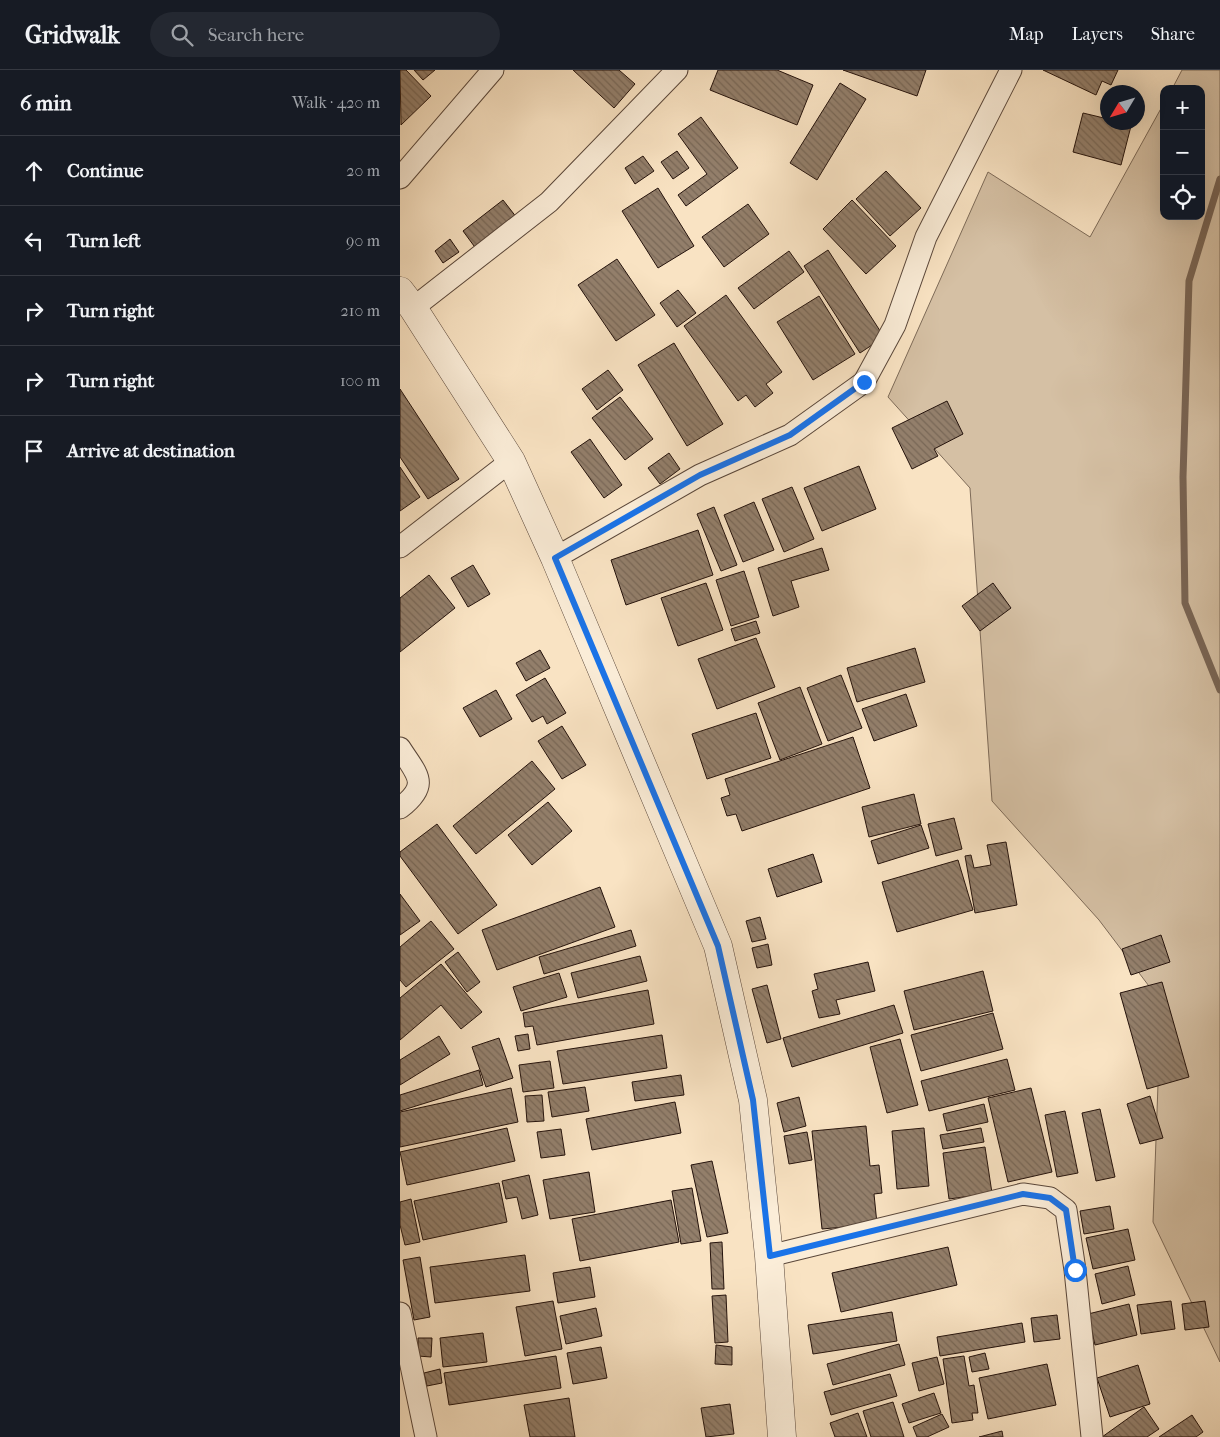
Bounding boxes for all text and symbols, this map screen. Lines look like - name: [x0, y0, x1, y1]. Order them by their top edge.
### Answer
- search box: [150, 12, 500, 57]
- text: Gridwalk: [25, 21, 120, 49]
- icon: search: [168, 21, 196, 49]
- text: Search here: [208, 24, 304, 46]
- text: Map: [1009, 24, 1043, 45]
- text: Layers: [1071, 24, 1123, 45]
- text: Share: [1151, 24, 1195, 45]
- north arrow: [1100, 85, 1145, 130]
- map controls: [1160, 85, 1205, 220]
- button: +: [1160, 85, 1205, 130]
- text: 6 min: [20, 91, 72, 115]
- text: Walk · 420 m: [292, 93, 380, 112]
- button: −: [1160, 130, 1205, 175]
- icon: ahead: [20, 157, 48, 185]
- text: Continue: [67, 160, 143, 182]
- text: 20 m: [346, 161, 380, 180]
- button: locate: [1160, 175, 1205, 220]
- icon: left: [20, 227, 48, 255]
- text: Turn left: [67, 230, 141, 252]
- text: 90 m: [346, 231, 380, 250]
- icon: right: [20, 297, 48, 325]
- text: Turn right: [67, 300, 154, 322]
- text: 210 m: [341, 301, 380, 320]
- icon: right: [20, 367, 48, 395]
- text: Turn right: [67, 370, 154, 392]
- text: 100 m: [340, 371, 380, 390]
- route end: [853, 371, 876, 394]
- icon: arrive: [20, 437, 48, 465]
- text: Arrive at destination: [67, 440, 235, 462]
- route start: [1064, 1259, 1087, 1282]

